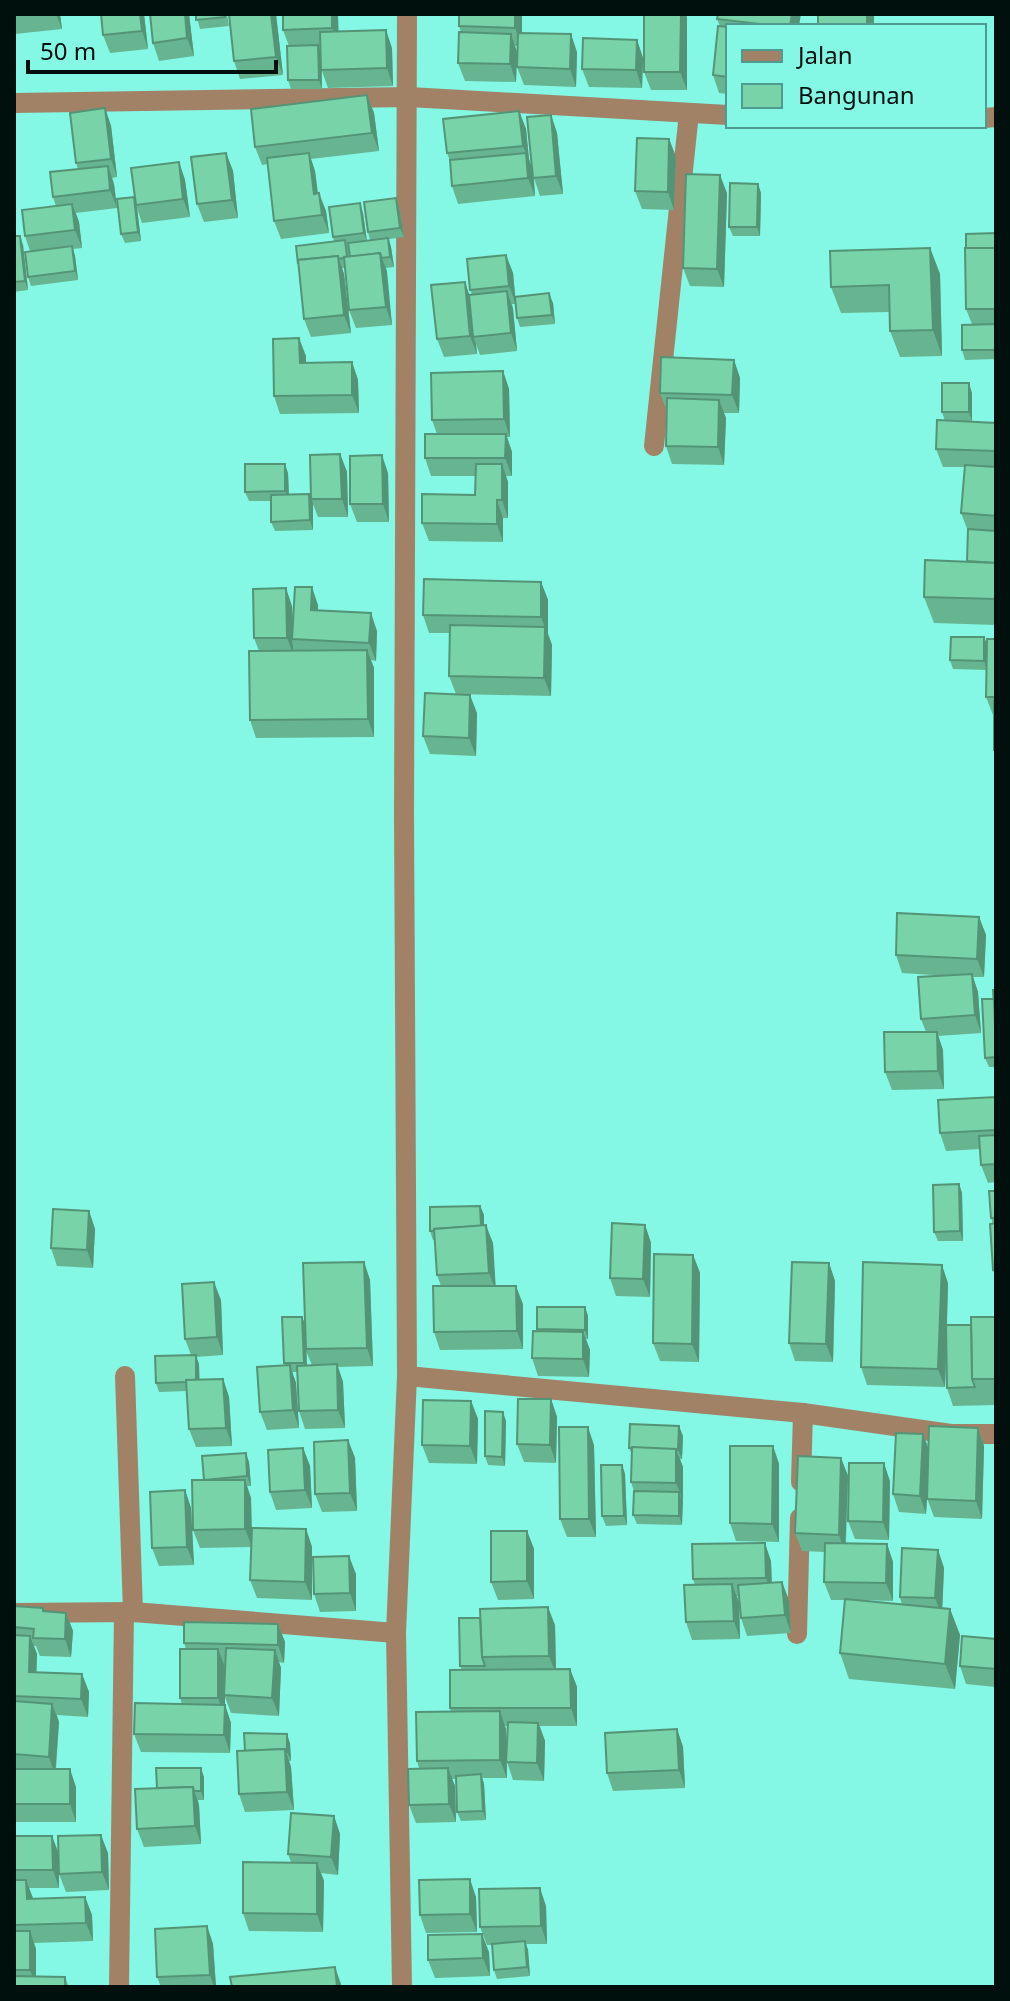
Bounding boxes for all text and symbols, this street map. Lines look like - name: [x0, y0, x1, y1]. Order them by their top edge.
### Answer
- scale bar: [28, 24, 276, 74]
- legend: [726, 24, 986, 128]
- text: 50 m: [40, 34, 96, 67]
- text: Jalan: [796, 38, 853, 71]
- text: Bangunan: [798, 78, 915, 111]

